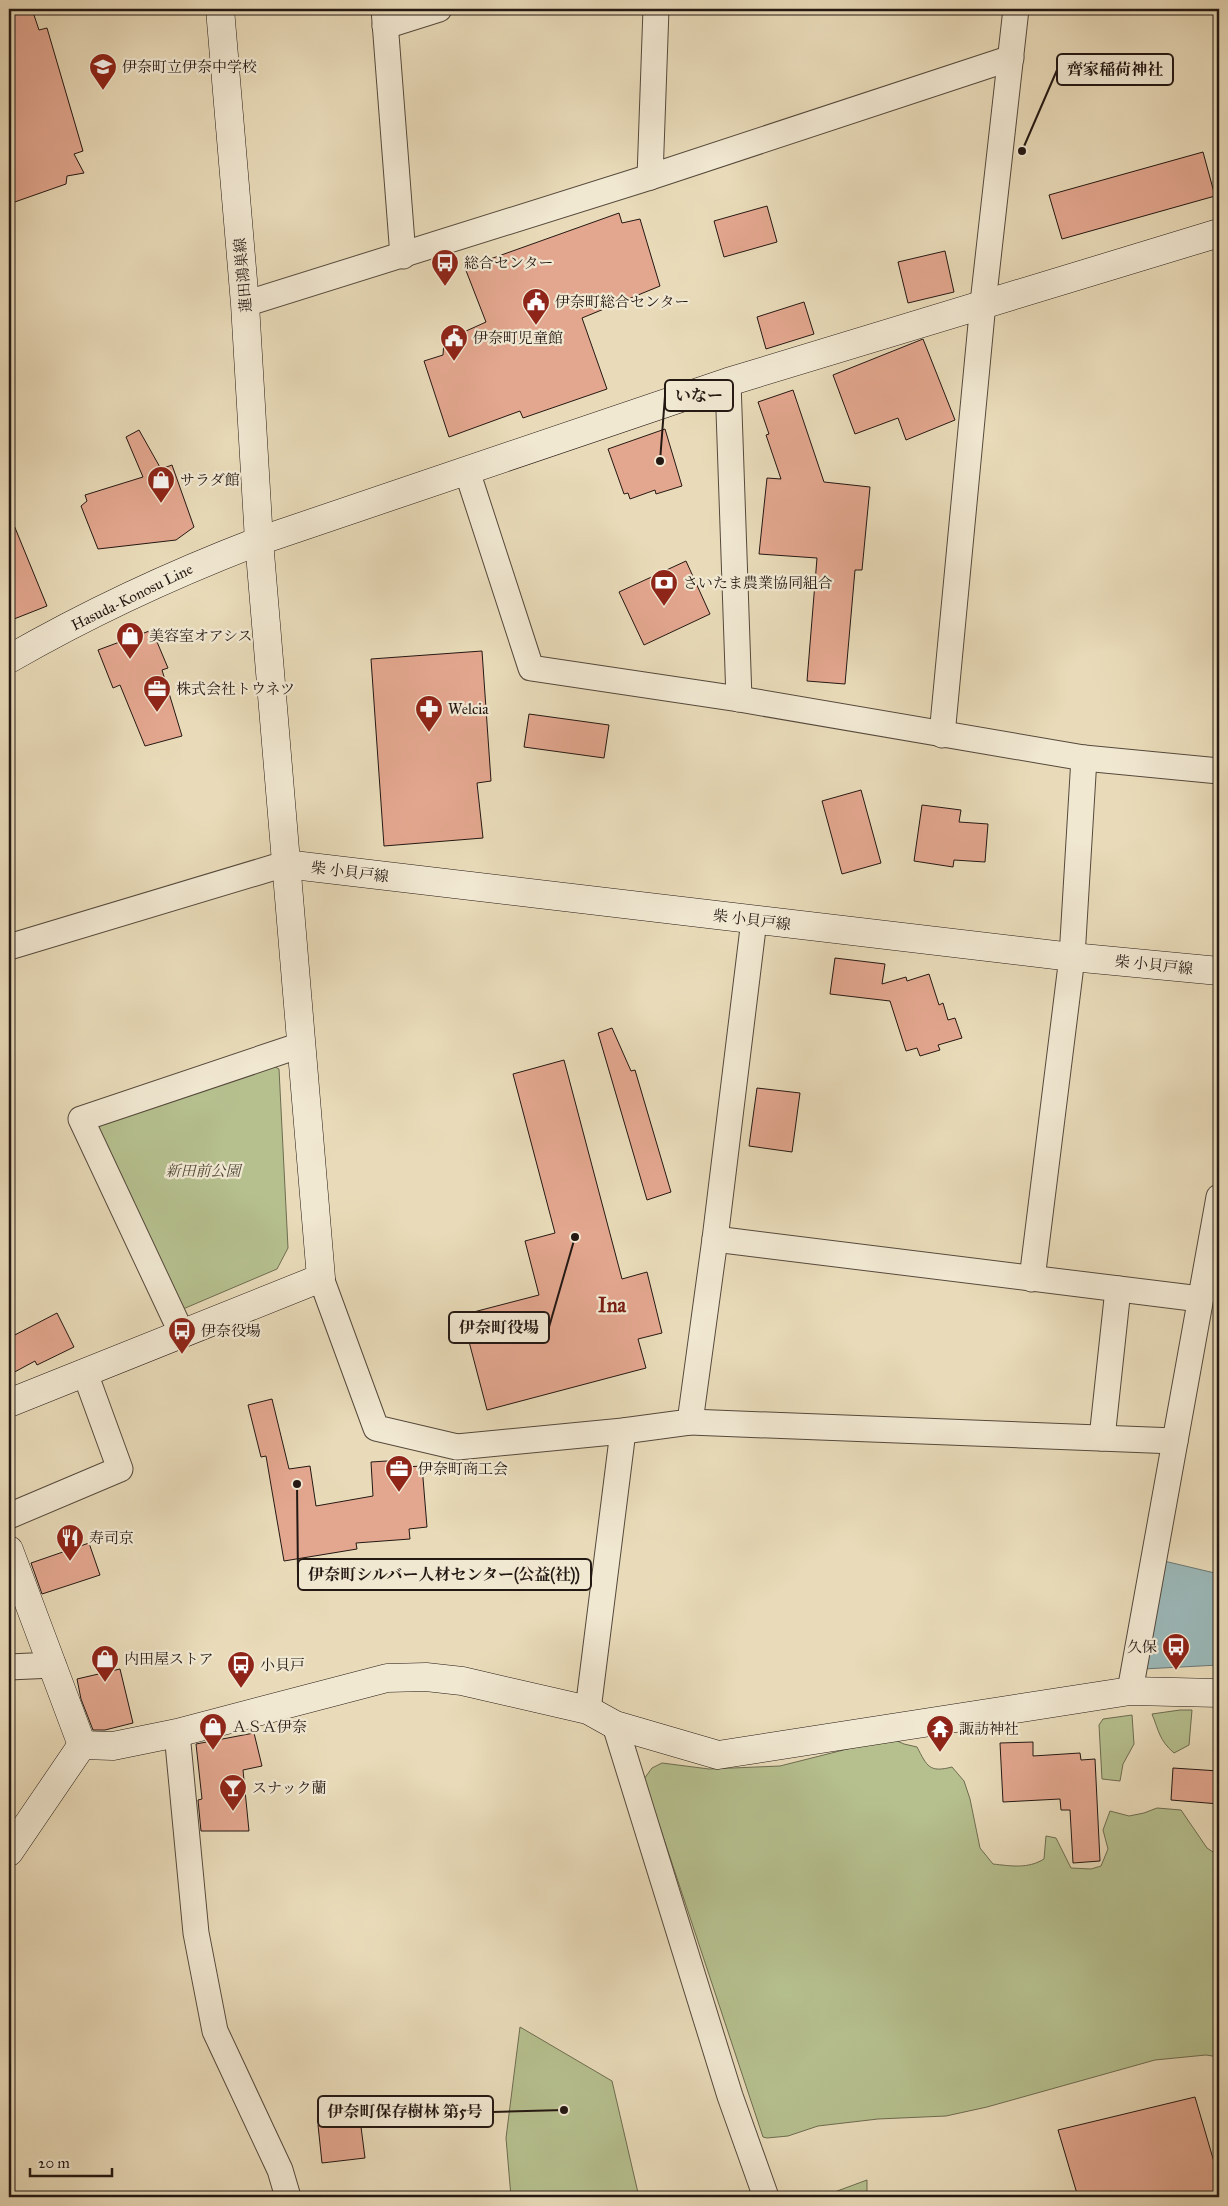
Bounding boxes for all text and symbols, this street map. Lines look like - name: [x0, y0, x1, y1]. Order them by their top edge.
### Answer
- school or university icon: 伊奈町立伊奈中学校: [88, 52, 118, 91]
- callout: 齊家稲荷神社: [1057, 54, 1173, 85]
- place label: 伊奈町立伊奈中学校: [122, 58, 257, 76]
- text: 齊家稲荷神社: [1067, 60, 1163, 79]
- street label: 蓮田鴻巣線: [231, 237, 255, 313]
- bus stop icon: 総合センター: [430, 248, 460, 287]
- place label: 総合センター: [464, 254, 553, 272]
- public building icon: 伊奈町総合センター: [521, 287, 551, 326]
- place label: 伊奈町総合センター: [555, 293, 689, 311]
- public building icon: 伊奈町児童館: [439, 323, 469, 362]
- place label: 伊奈町児童館: [473, 329, 563, 347]
- callout: いなー: [665, 380, 733, 411]
- text: いなー: [675, 386, 723, 405]
- shop icon: サラダ館: [146, 465, 176, 504]
- place label: サラダ館: [180, 471, 240, 489]
- street label: Hasuda-Konosu Line: [68, 560, 196, 634]
- bank icon: さいたま農業協同組合: [649, 568, 679, 607]
- place label: さいたま農業協同組合: [683, 574, 833, 592]
- shop icon: 美容室オアシス: [115, 621, 145, 660]
- place label: 美容室オアシス: [149, 627, 253, 645]
- office icon: 株式会社トウネツ: [142, 674, 172, 713]
- place label: 株式会社トウネツ: [176, 680, 295, 698]
- pharmacy icon: Welcia: [414, 694, 444, 733]
- place label: Welcia: [448, 700, 489, 718]
- street label: 柴 小貝戸線: [310, 858, 390, 886]
- street label: 柴 小貝戸線: [712, 906, 792, 934]
- street label: 柴 小貝戸線: [1114, 952, 1194, 978]
- park label: 新田前公園: [165, 1162, 243, 1180]
- district label: Ina: [598, 1293, 626, 1317]
- callout: 伊奈町役場: [449, 1312, 549, 1343]
- bus stop icon: 伊奈役場: [167, 1316, 197, 1355]
- text: 伊奈町役場: [459, 1318, 539, 1337]
- place label: 伊奈役場: [201, 1322, 261, 1340]
- office icon: 伊奈町商工会: [384, 1454, 414, 1493]
- place label: 伊奈町商工会: [418, 1460, 508, 1478]
- restaurant icon: 寿司京: [55, 1523, 85, 1562]
- place label: 寿司京: [89, 1529, 134, 1547]
- callout: 伊奈町シルバー人材センター(公益(社)): [298, 1559, 591, 1590]
- text: 伊奈町シルバー人材センター(公益(社)): [308, 1565, 580, 1585]
- bus stop icon: 久保: [1161, 1632, 1191, 1671]
- place label: 久保: [1127, 1638, 1157, 1656]
- shop icon: 内田屋ストア: [90, 1644, 120, 1683]
- place label: 内田屋ストア: [124, 1650, 214, 1668]
- bus stop icon: 小貝戸: [226, 1650, 256, 1689]
- place label: 小貝戸: [260, 1656, 305, 1674]
- shop icon: ＡＳＡ伊奈: [198, 1712, 228, 1751]
- temple icon: 諏訪神社: [925, 1714, 955, 1753]
- place label: ＡＳＡ伊奈: [232, 1718, 307, 1736]
- place label: 諏訪神社: [959, 1720, 1019, 1738]
- bar icon: スナック蘭: [218, 1773, 248, 1812]
- place label: スナック蘭: [252, 1779, 326, 1797]
- callout: 伊奈町保存樹林 第5号: [318, 2096, 493, 2127]
- text: 伊奈町保存樹林 第5号: [328, 2102, 482, 2121]
- scale bar: [30, 2146, 112, 2178]
- text: 20 m: [38, 2154, 70, 2172]

